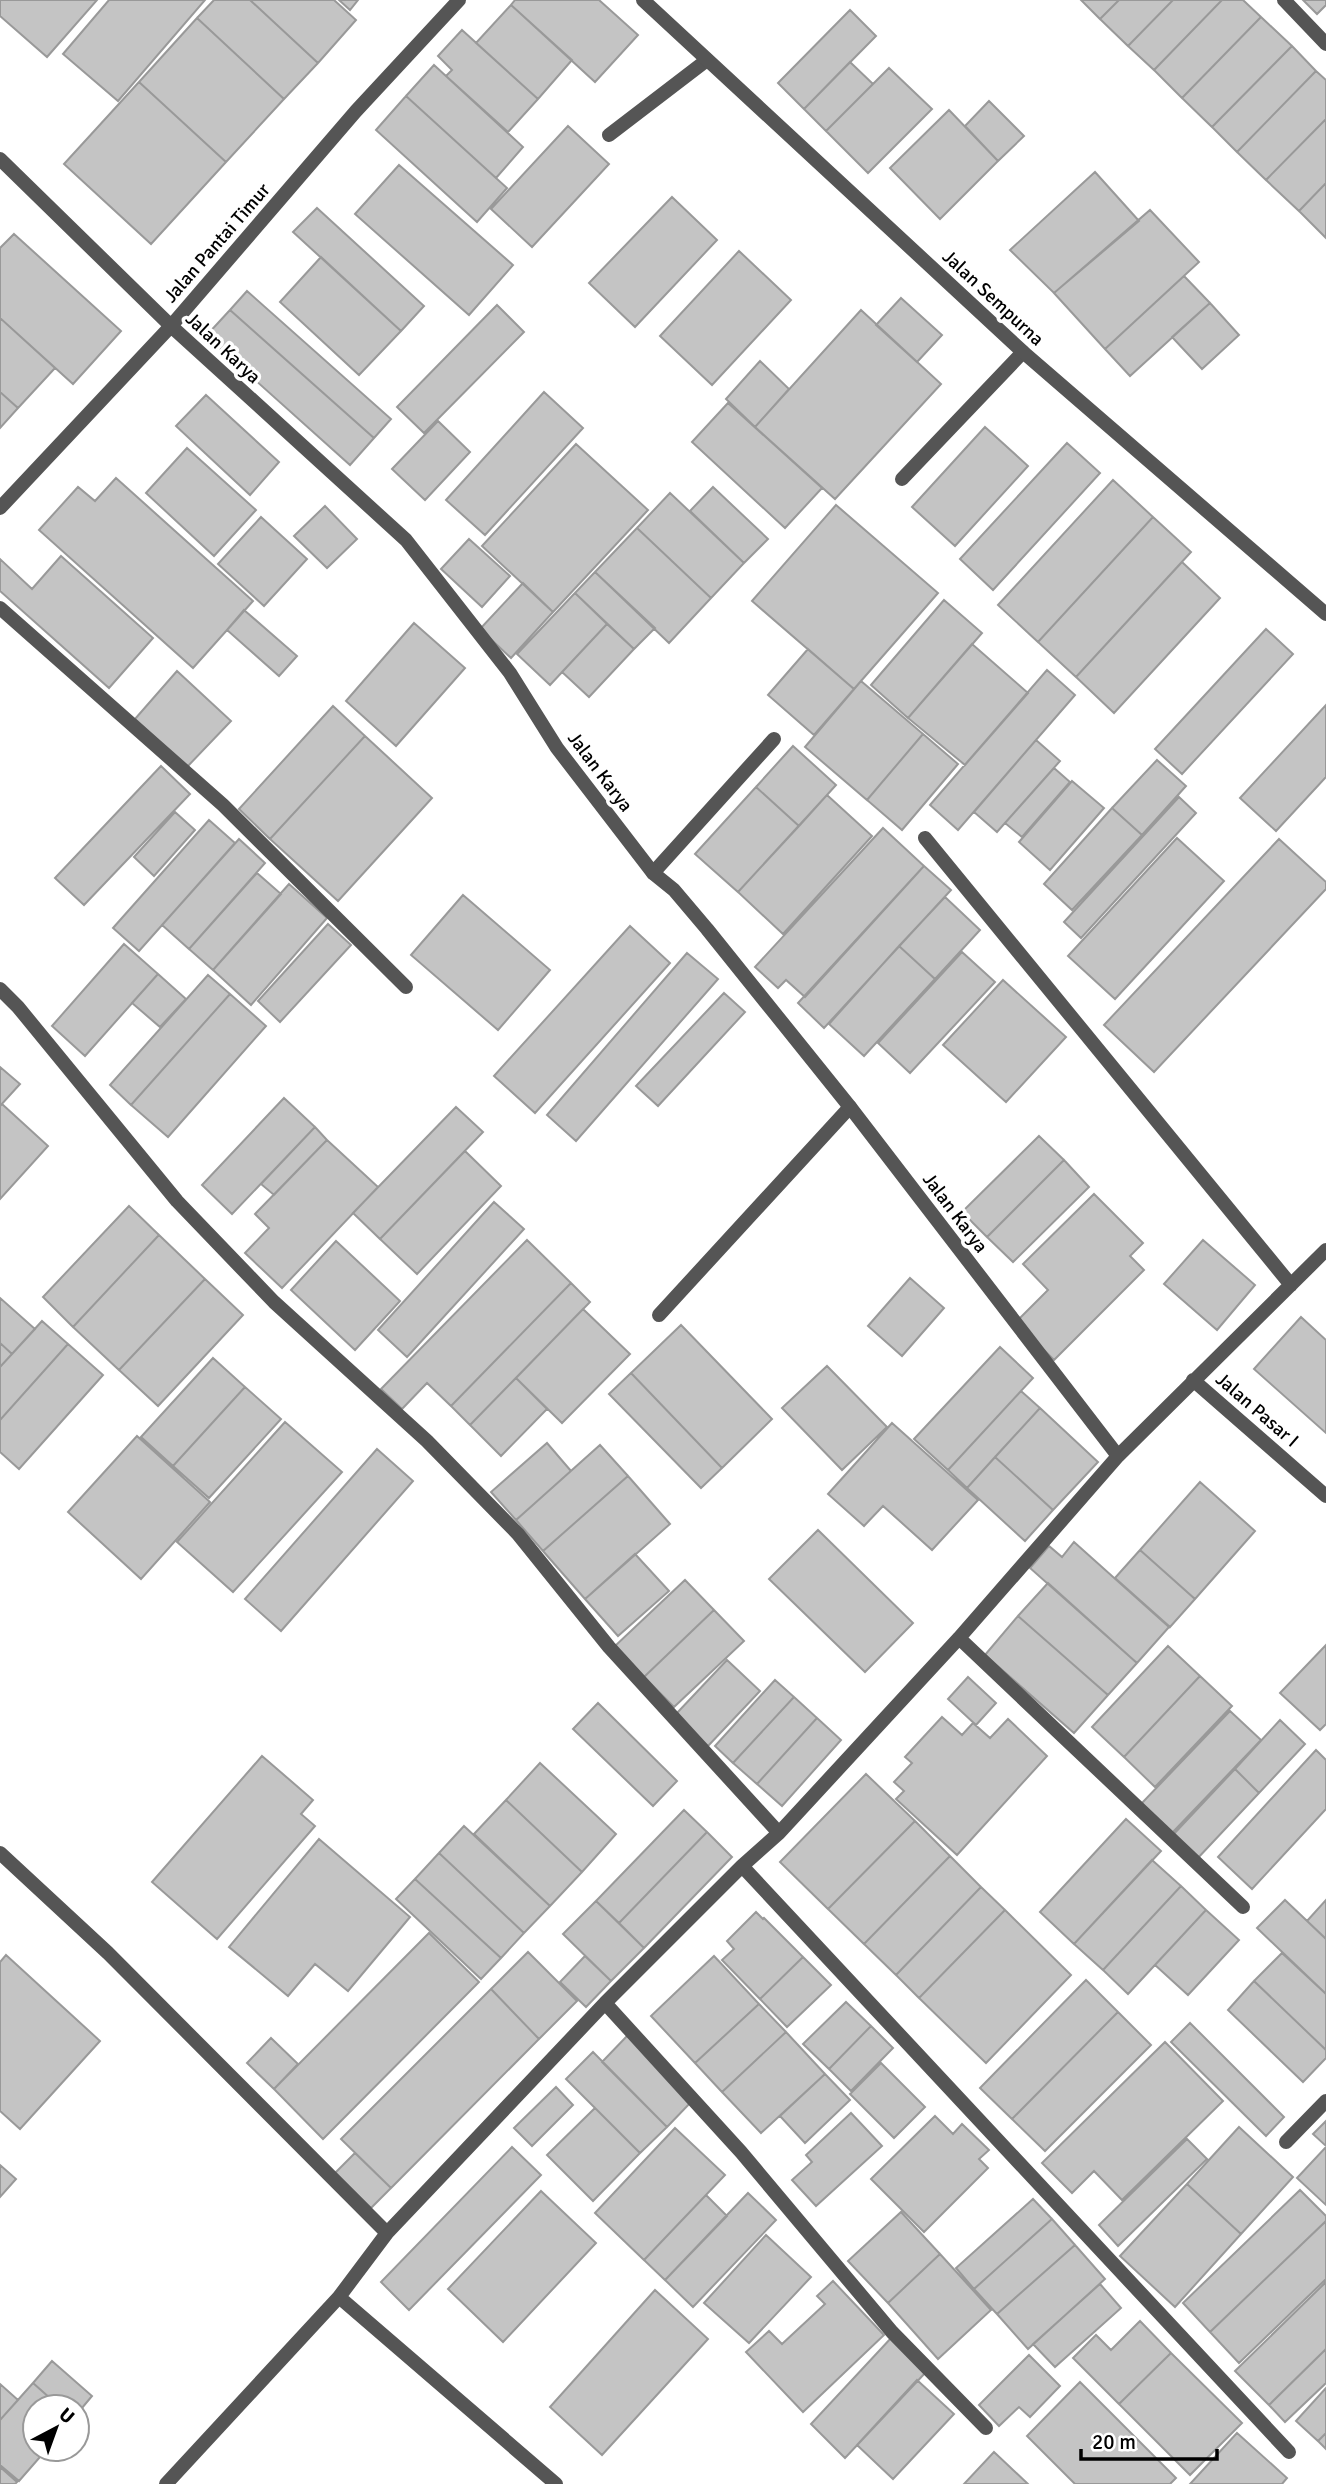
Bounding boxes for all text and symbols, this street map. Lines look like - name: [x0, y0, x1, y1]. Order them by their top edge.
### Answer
- street label: Jalan Pantai Timur: [159, 178, 275, 308]
- street label: Jalan Sempurna: [937, 245, 1049, 351]
- street label: Jalan Karya: [180, 307, 266, 389]
- street label: Jalan Karya: [562, 727, 638, 817]
- street label: Jalan Karya: [917, 1168, 993, 1258]
- street label: Jalan Pasar I: [1211, 1367, 1303, 1453]
- north arrow: [21, 2393, 91, 2463]
- text: U: [54, 2403, 79, 2429]
- scale bar: [1081, 2418, 1218, 2462]
- text: 20 m: [1092, 2429, 1136, 2455]

